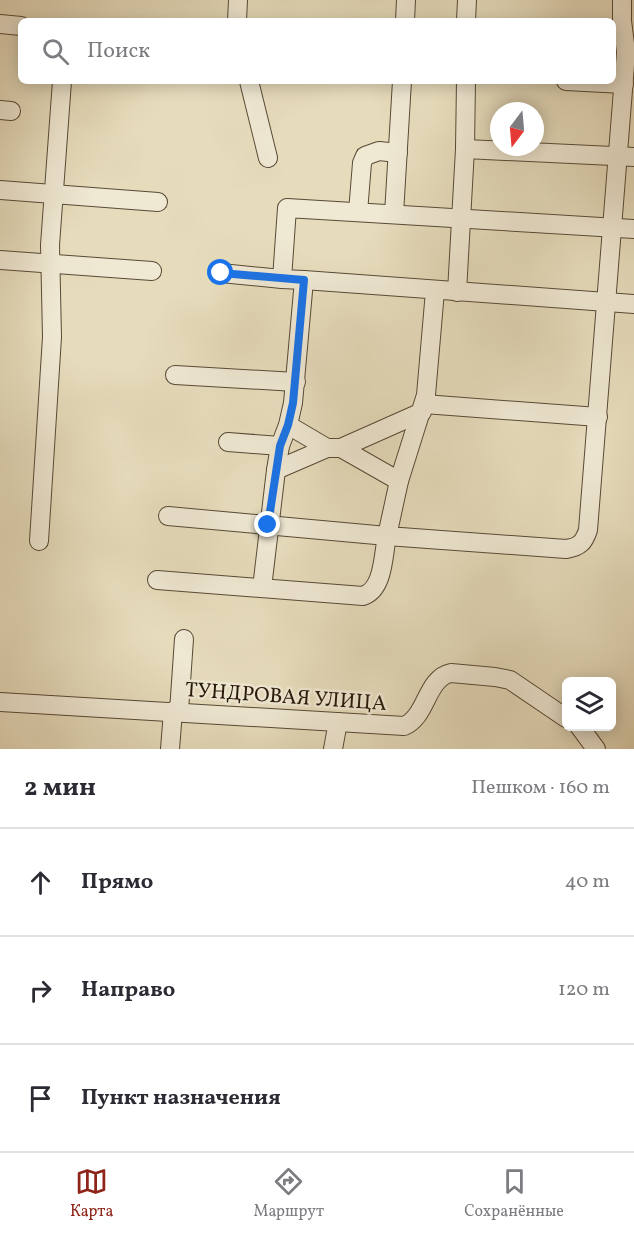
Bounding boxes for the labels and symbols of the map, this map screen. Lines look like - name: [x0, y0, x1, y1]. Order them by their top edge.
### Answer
- north arrow: [490, 102, 544, 156]
- route start: [207, 259, 233, 285]
- route end: [254, 511, 280, 537]
- street label: ТУНДРОВАЯ УЛИЦА: [184, 676, 388, 719]

